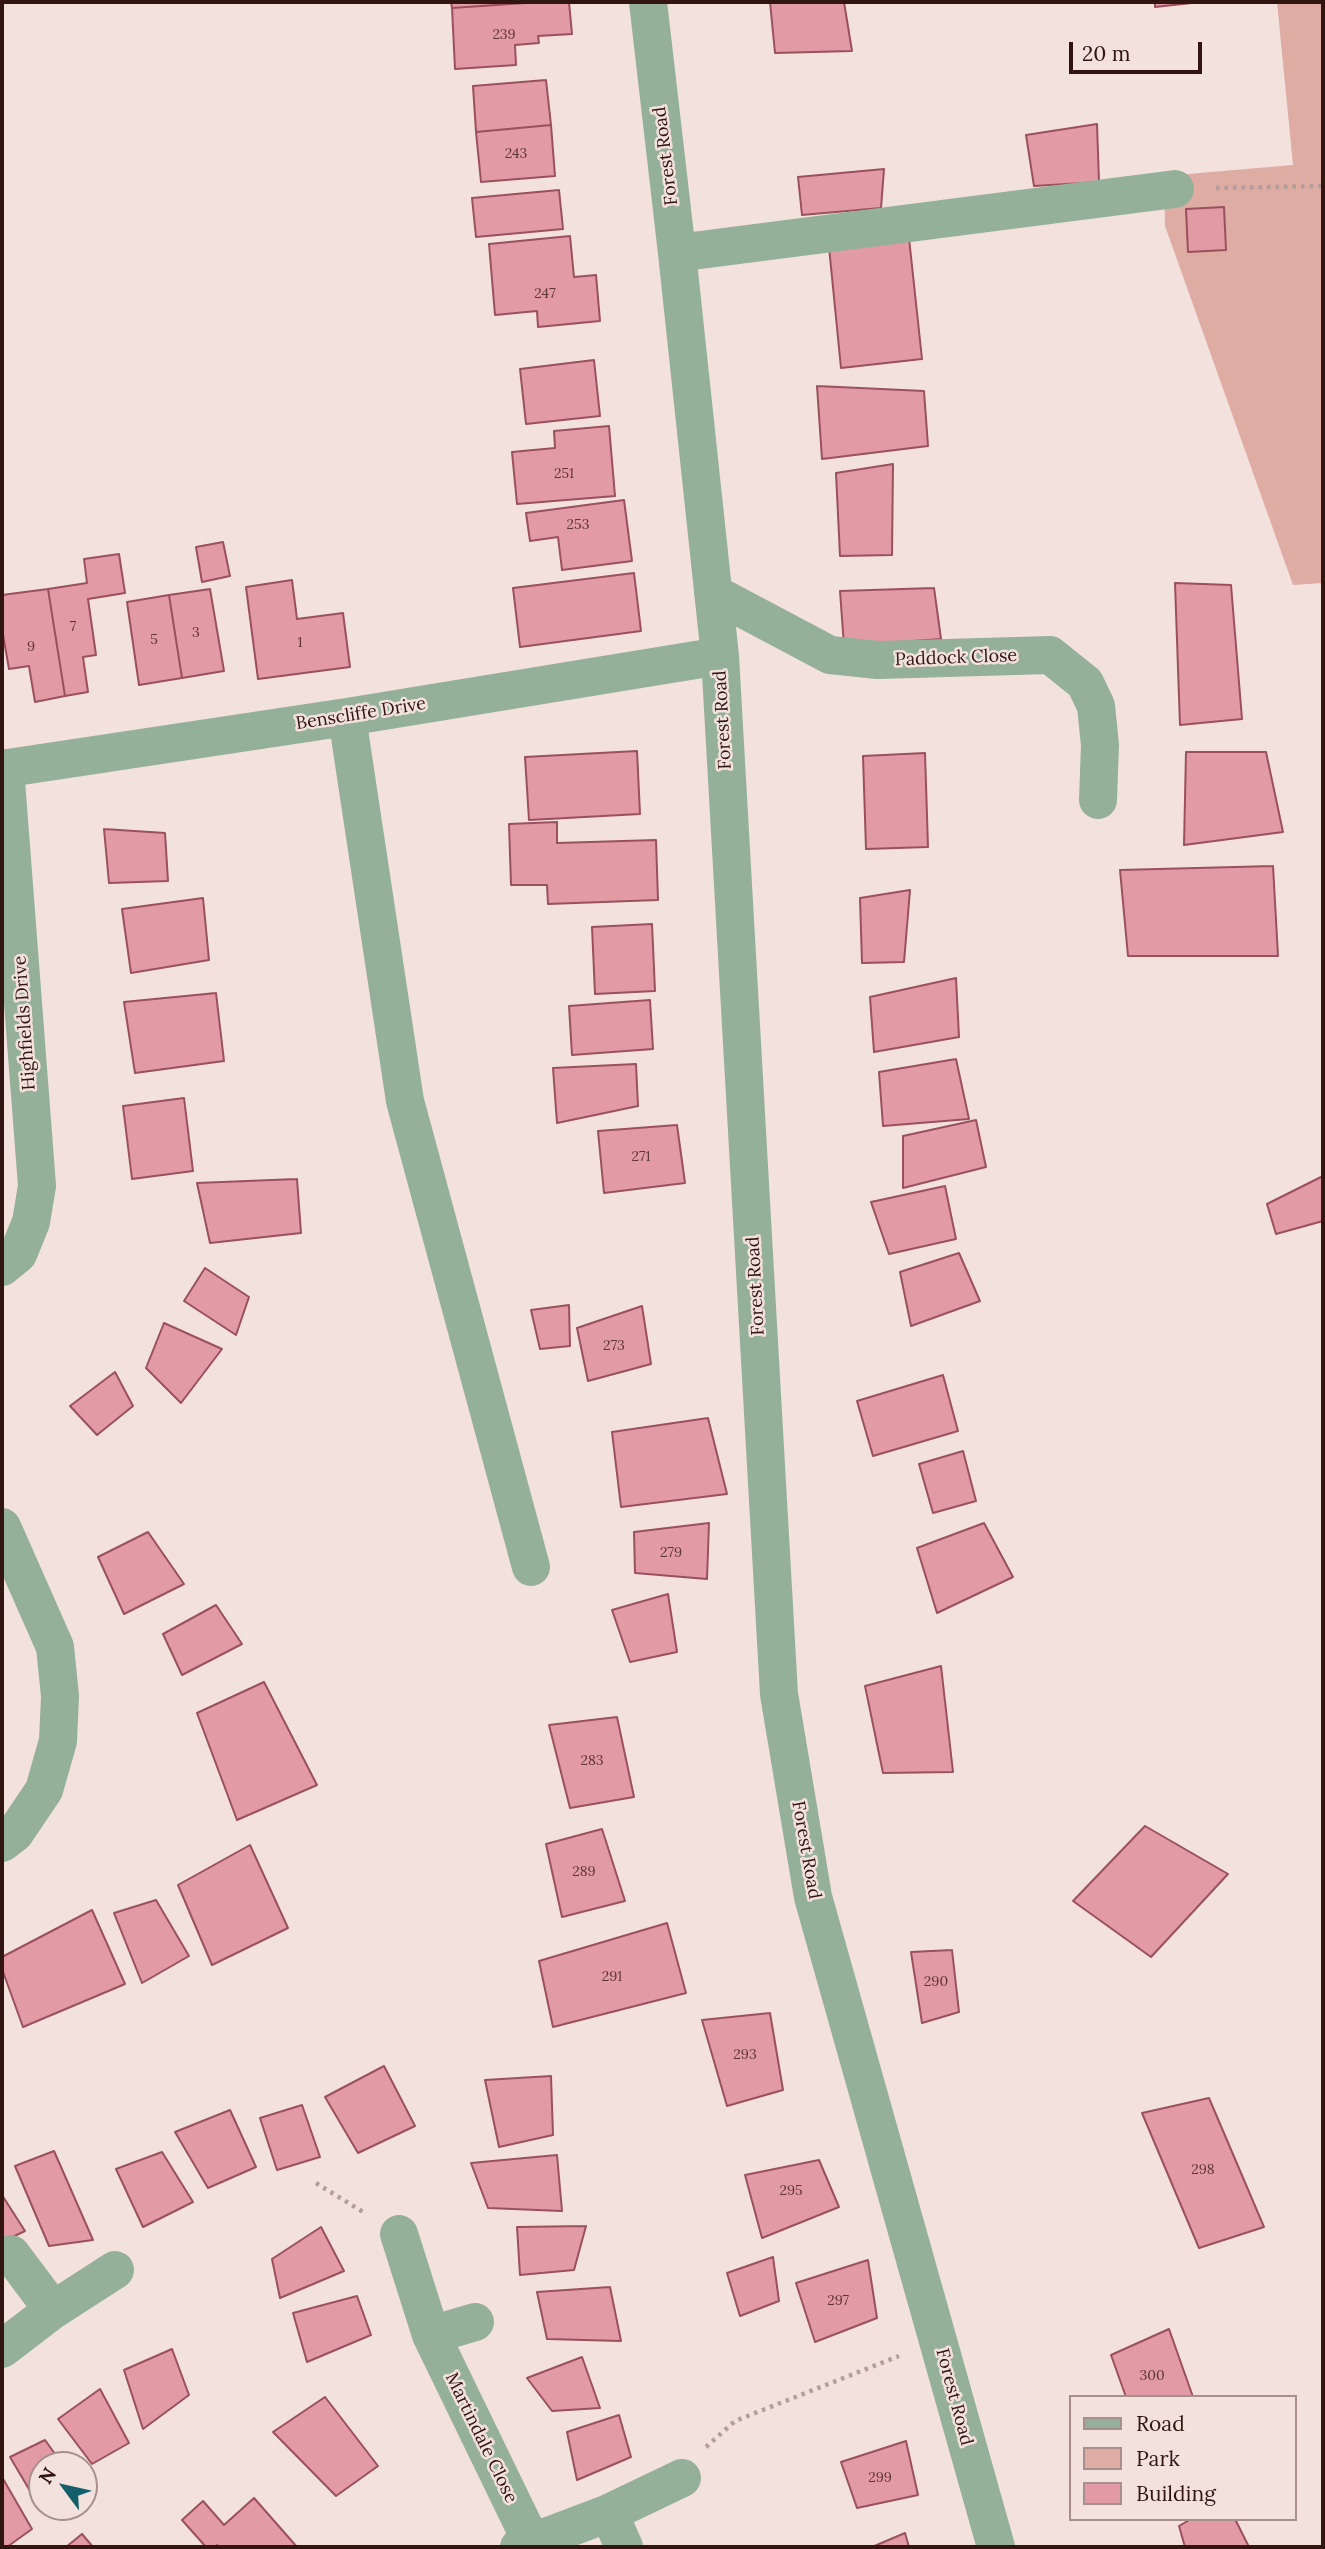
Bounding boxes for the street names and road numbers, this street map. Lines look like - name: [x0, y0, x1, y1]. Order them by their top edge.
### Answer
- street label: Forest Road: [649, 105, 683, 207]
- street label: Paddock Close: [895, 645, 1017, 671]
- street label: Forest Road: [710, 670, 736, 770]
- street label: Benscliffe Drive: [294, 693, 428, 735]
- street label: Highfields Drive: [10, 955, 40, 1091]
- street label: Forest Road: [743, 1236, 769, 1336]
- street label: Forest Road: [787, 1799, 825, 1901]
- street label: Forest Road: [931, 2346, 977, 2448]
- street label: Martindale Close: [440, 2369, 522, 2507]

